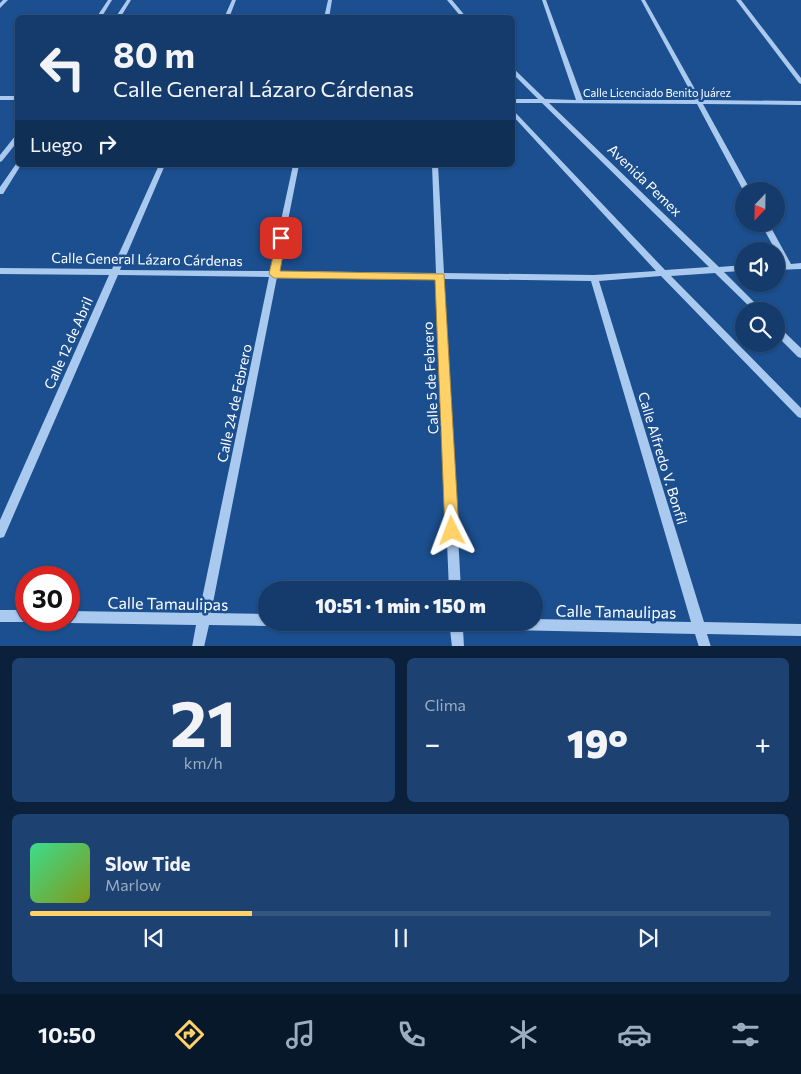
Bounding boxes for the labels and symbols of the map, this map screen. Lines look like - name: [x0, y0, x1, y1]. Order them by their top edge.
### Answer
- street label: Calle Licenciado Benito Juárez: [583, 86, 732, 100]
- street label: Avenida Pemex: [605, 140, 686, 220]
- north arrow: [735, 182, 785, 232]
- pin: [260, 217, 302, 259]
- street label: Calle General Lázaro Cárdenas: [51, 249, 243, 269]
- street label: Calle 12 de Abril: [40, 294, 96, 392]
- street label: Calle 5 de Febrero: [419, 321, 441, 435]
- street label: Calle 24 de Febrero: [213, 342, 255, 464]
- street label: Calle Alfredo V. Bonfil: [635, 390, 691, 526]
- position arrow: [425, 504, 477, 556]
- speed limit sign: 30: [15, 566, 80, 631]
- street label: Calle Tamaulipas: [107, 592, 229, 614]
- street label: Calle Tamaulipas: [555, 600, 677, 622]

